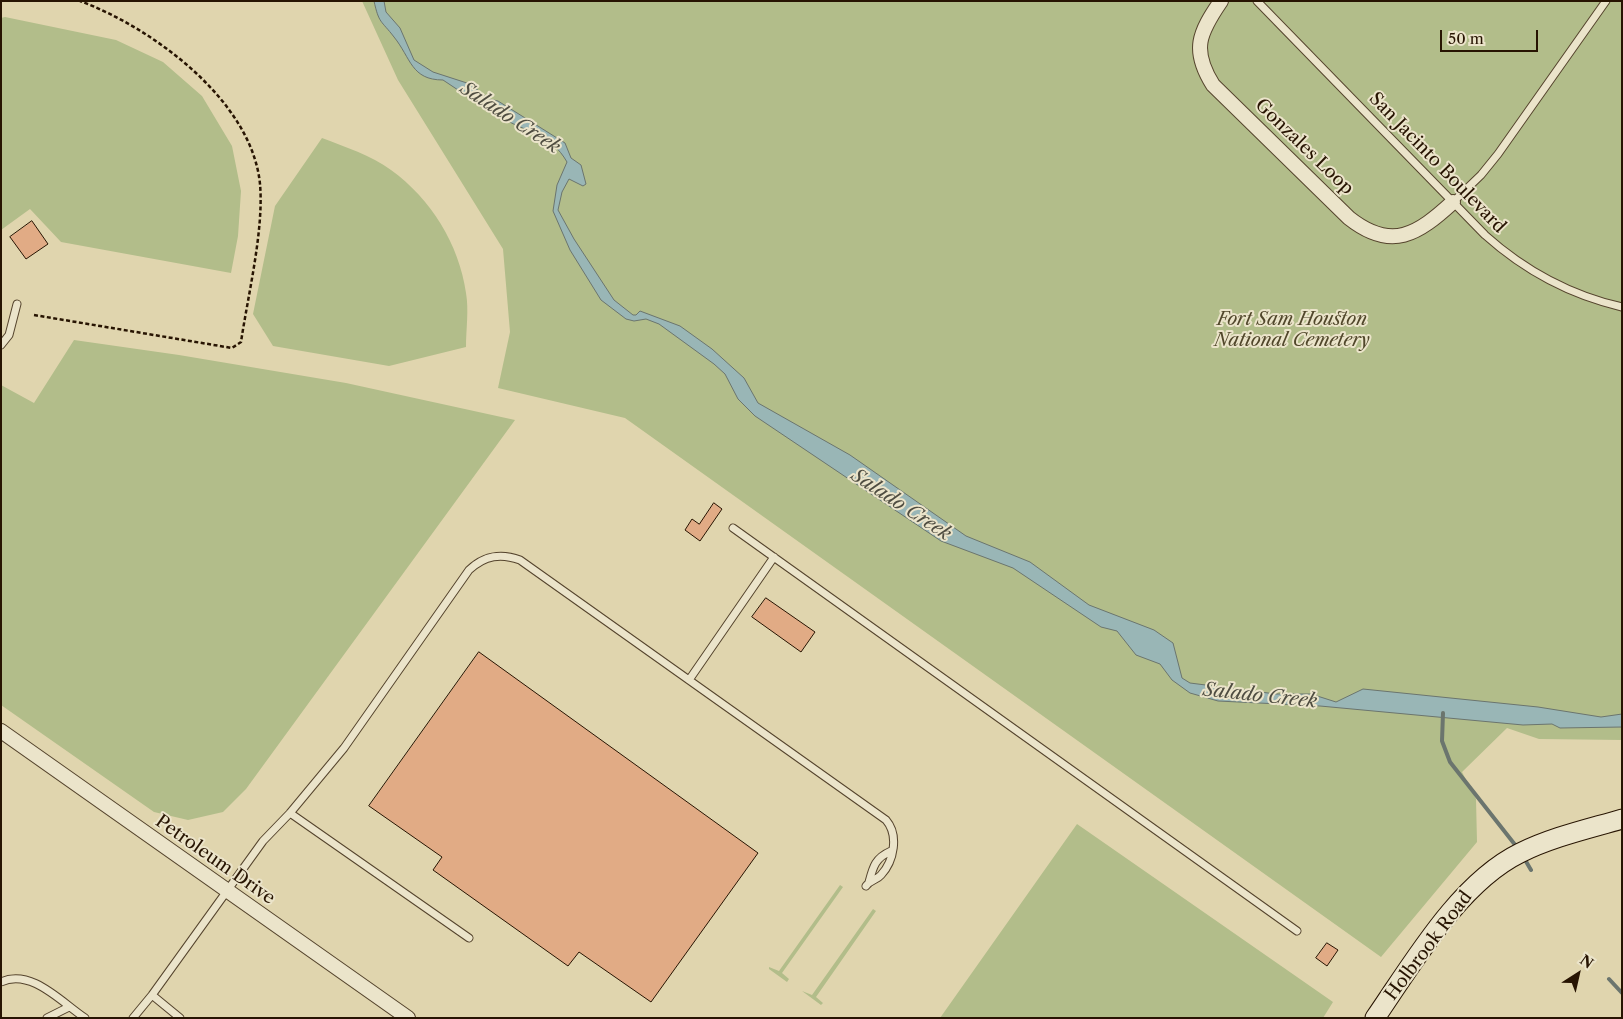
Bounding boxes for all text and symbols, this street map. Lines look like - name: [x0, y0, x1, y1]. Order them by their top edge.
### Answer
- scale bar: [1443, 20, 1540, 52]
- text: 50 m: [1448, 29, 1484, 48]
- water label: Salado Creek: [456, 77, 564, 159]
- street label: San Jacinto Boulevard: [1364, 88, 1510, 238]
- street label: Gonzales Loop: [1250, 95, 1358, 199]
- park label: Fort Sam Houston National Cemetery: [1214, 309, 1370, 352]
- water label: Salado Creek: [847, 464, 955, 546]
- water label: Salado Creek: [1202, 679, 1318, 713]
- street label: Petroleum Drive: [151, 811, 279, 909]
- street label: Holbrook Road: [1381, 887, 1477, 1005]
- north arrow: [1553, 949, 1603, 999]
- text: N: [1576, 951, 1597, 973]

